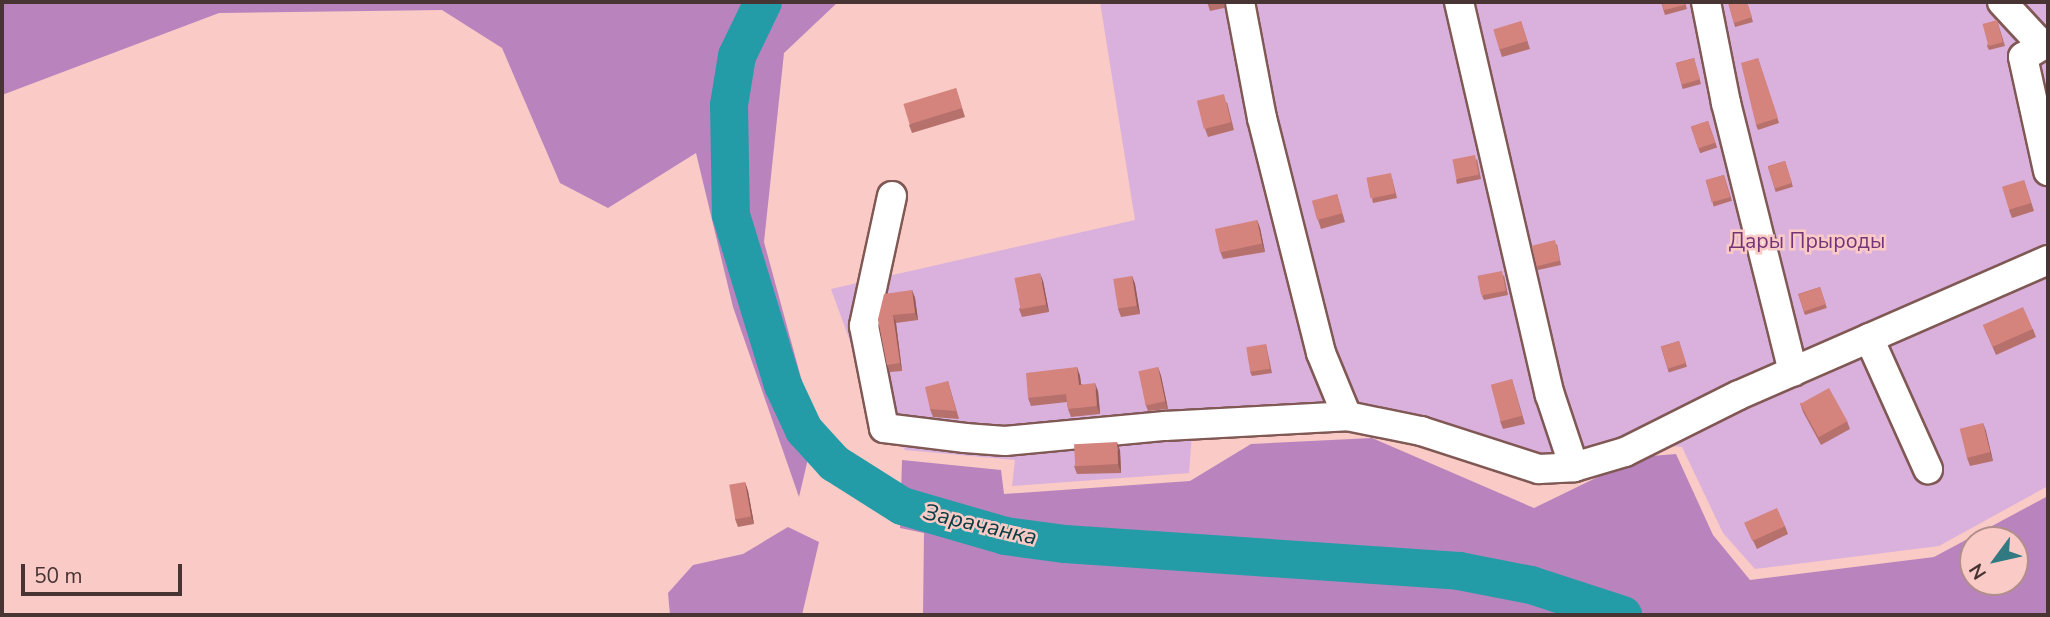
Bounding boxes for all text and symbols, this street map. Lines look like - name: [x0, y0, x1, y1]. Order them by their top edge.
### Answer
- park label: Дары Прыроды: [1729, 228, 1885, 254]
- water label: Зарачанка: [920, 498, 1040, 552]
- north arrow: [1959, 526, 2029, 596]
- scale bar: [24, 550, 186, 594]
- text: N: [1963, 558, 1993, 584]
- text: 50 m: [34, 562, 83, 590]

